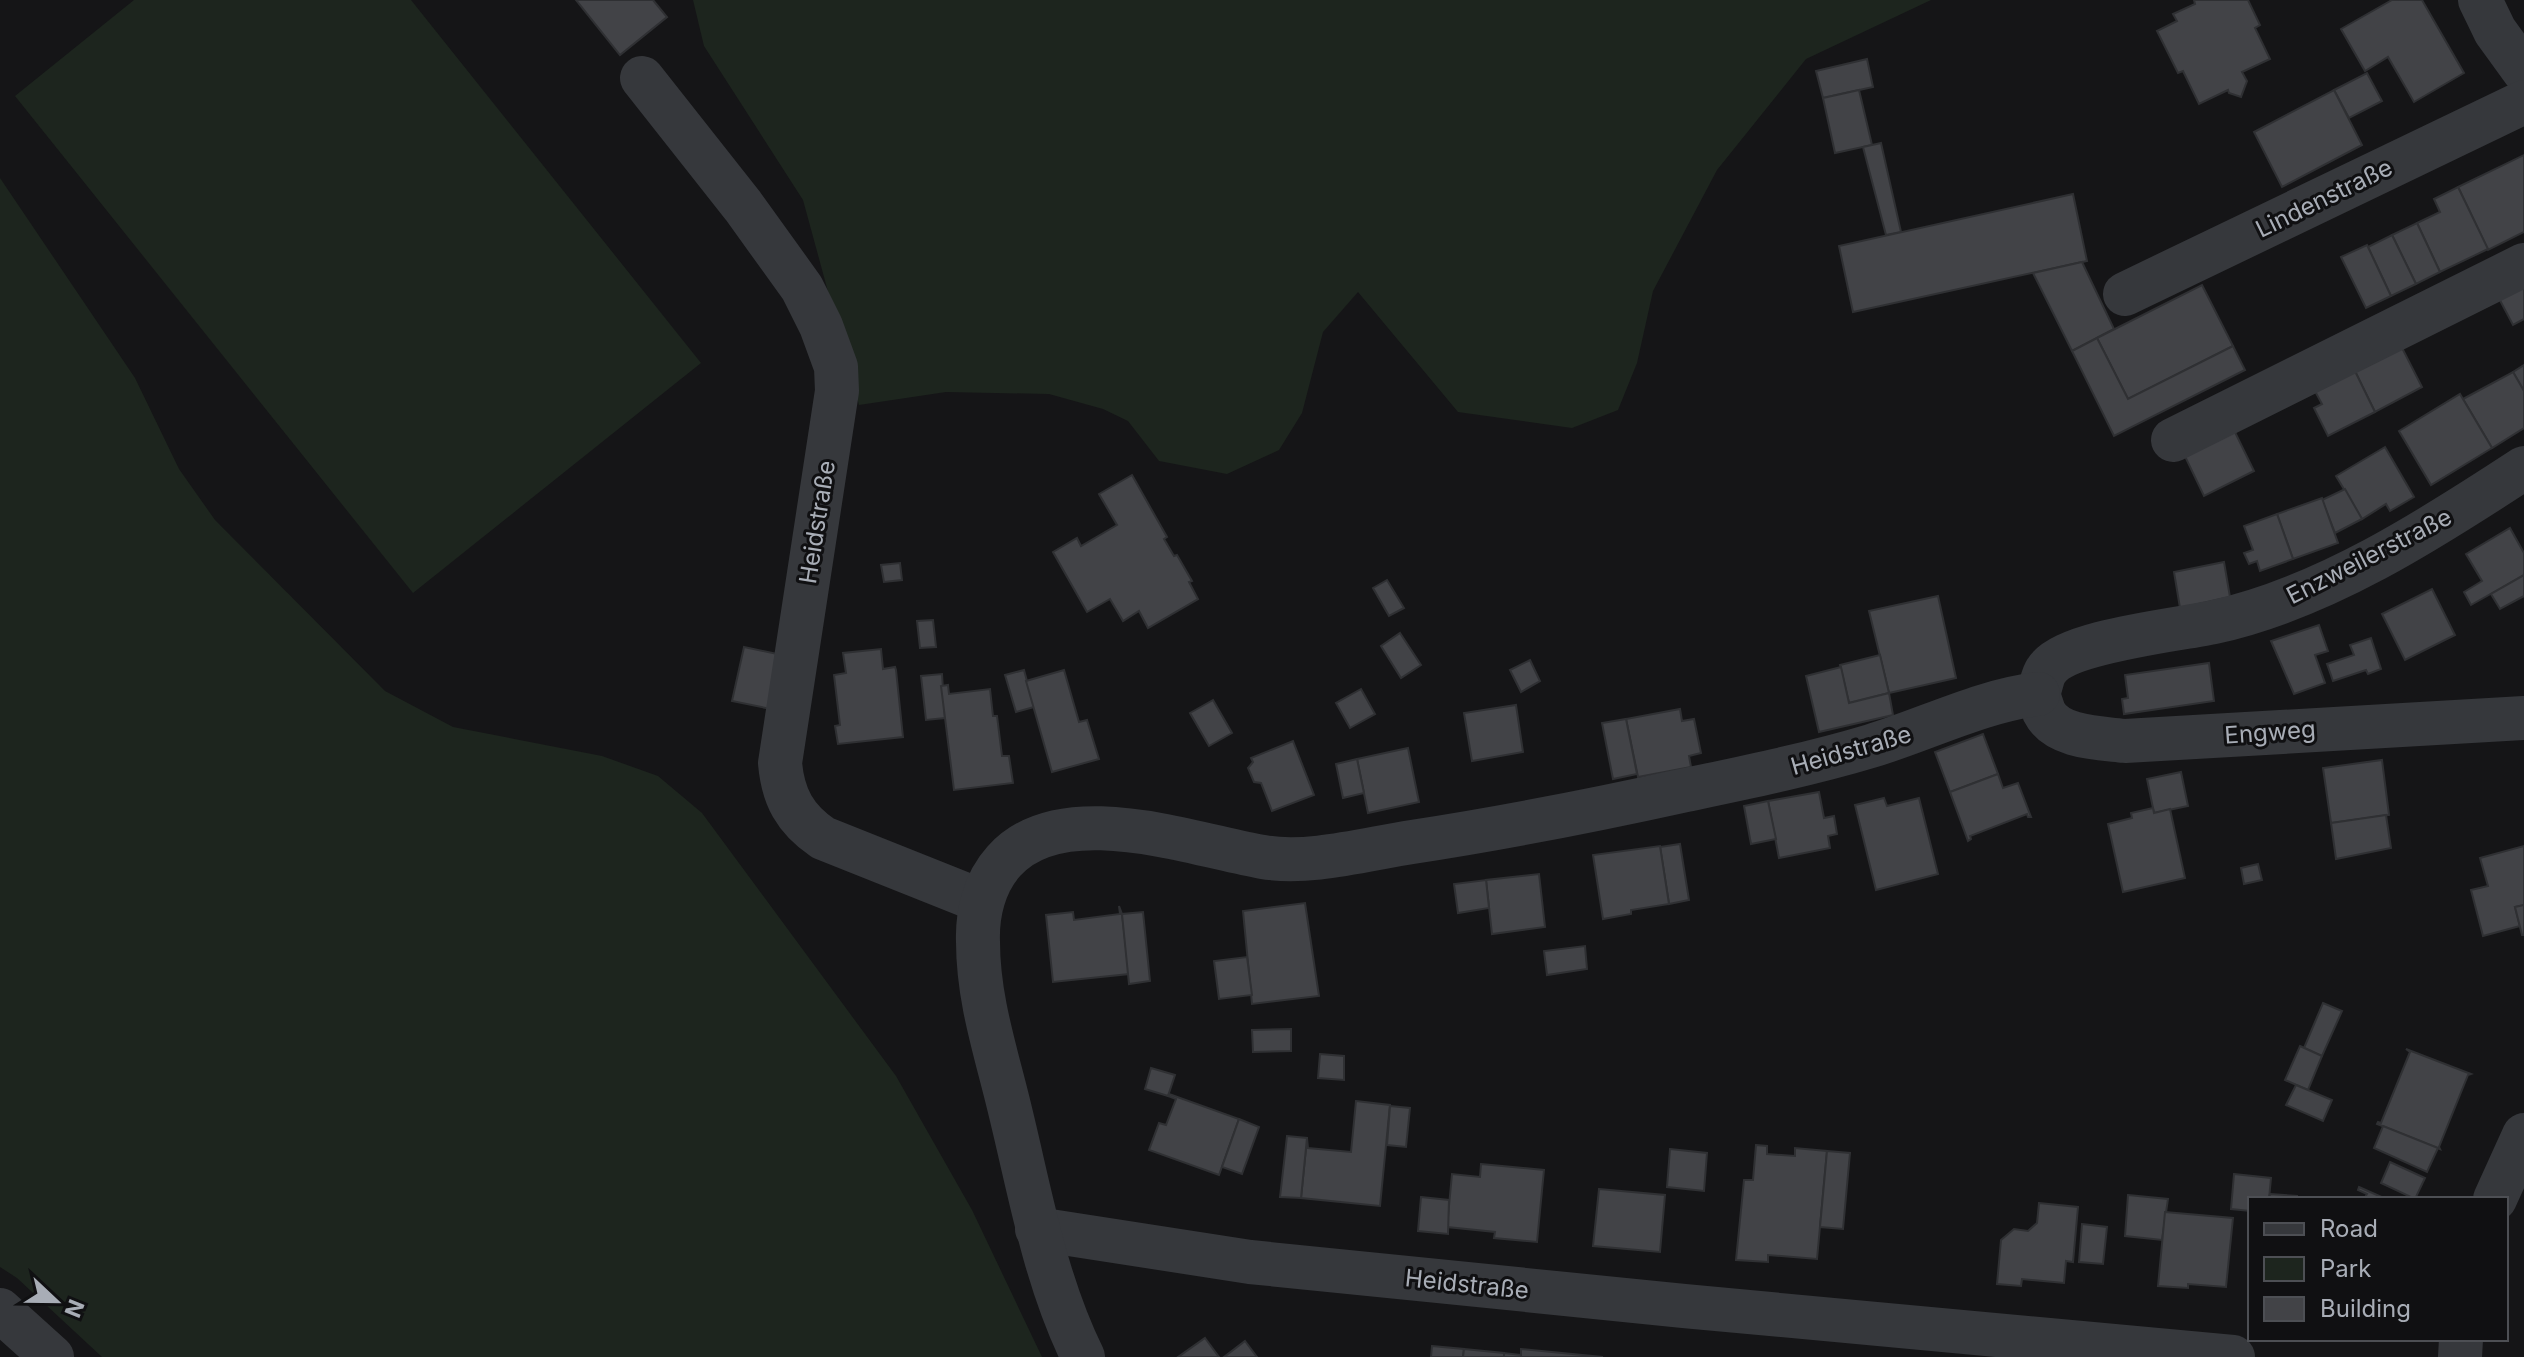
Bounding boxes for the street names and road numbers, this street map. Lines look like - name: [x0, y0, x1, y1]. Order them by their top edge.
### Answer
- street label: Lindenstraße: [2251, 152, 2397, 244]
- street label: Heidstraße: [793, 458, 841, 586]
- street label: Enzweilerstraße: [2282, 502, 2456, 610]
- street label: Engweg: [2223, 714, 2317, 750]
- street label: Heidstraße: [1787, 719, 1915, 781]
- street label: Heidstraße: [1404, 1263, 1530, 1305]

